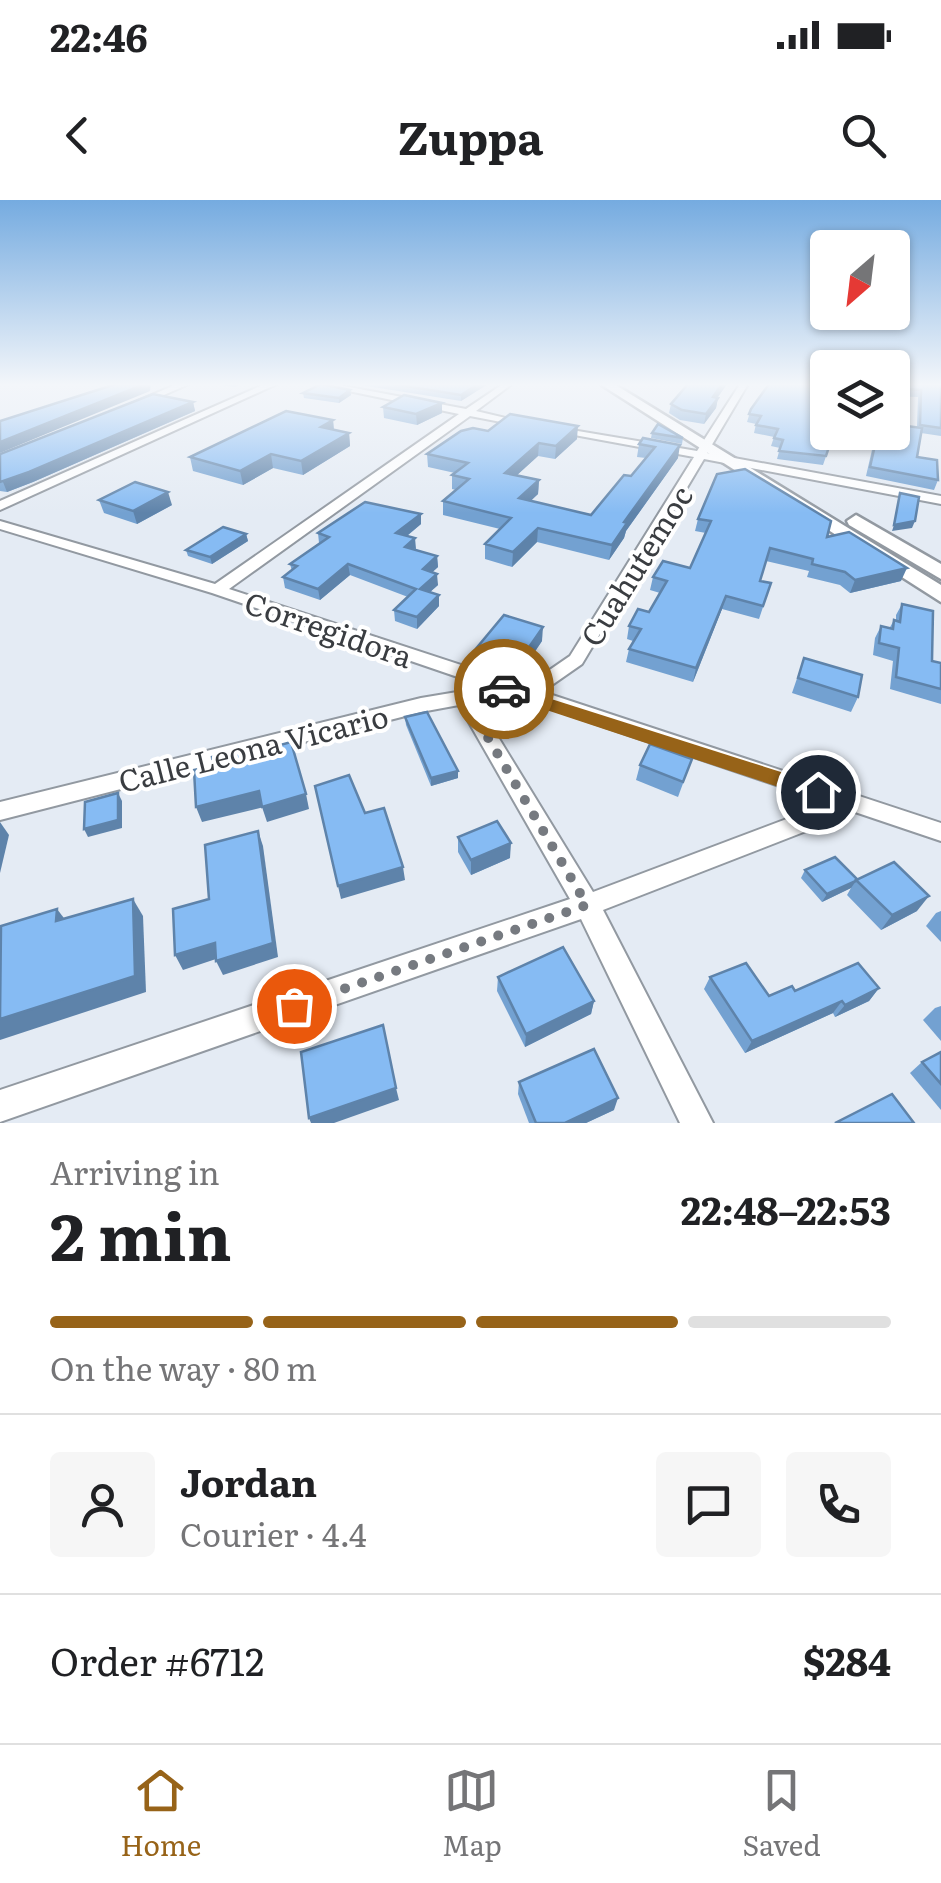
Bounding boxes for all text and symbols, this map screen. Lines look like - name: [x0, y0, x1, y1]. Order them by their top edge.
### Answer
- text: 22:46: [50, 7, 148, 64]
- text: Zuppa: [398, 102, 543, 169]
- icon: back: [50, 108, 105, 163]
- icon: search: [836, 108, 891, 163]
- north arrow: [810, 230, 910, 330]
- map controls: [810, 230, 910, 450]
- button: layers: [810, 350, 910, 450]
- street label: Cuahutemoc: [568, 476, 702, 654]
- street label: Corregidora: [239, 579, 419, 677]
- courier: [454, 639, 554, 739]
- icon: car: [477, 662, 532, 717]
- street label: Calle Leona Vicario: [114, 692, 392, 802]
- pin: [776, 750, 861, 835]
- icon: home: [791, 765, 846, 820]
- pin: [252, 964, 337, 1049]
- icon: bag: [267, 979, 322, 1034]
- text: Arriving in: [50, 1147, 220, 1195]
- text: 22:48–22:53: [681, 1180, 891, 1237]
- text: 2 min: [50, 1184, 232, 1281]
- text: On the way · 80 m: [50, 1343, 317, 1391]
- button: person: [50, 1452, 155, 1557]
- text: Jordan: [180, 1452, 317, 1509]
- button: chat: [656, 1452, 761, 1557]
- button: phone: [786, 1452, 891, 1557]
- text: Courier · 4.4: [180, 1509, 367, 1557]
- text: Order #6712: [50, 1631, 264, 1688]
- text: $284: [803, 1631, 891, 1688]
- tab: Home: [120, 1763, 201, 1865]
- tab: Map: [442, 1763, 502, 1865]
- tab: Saved: [743, 1763, 821, 1865]

